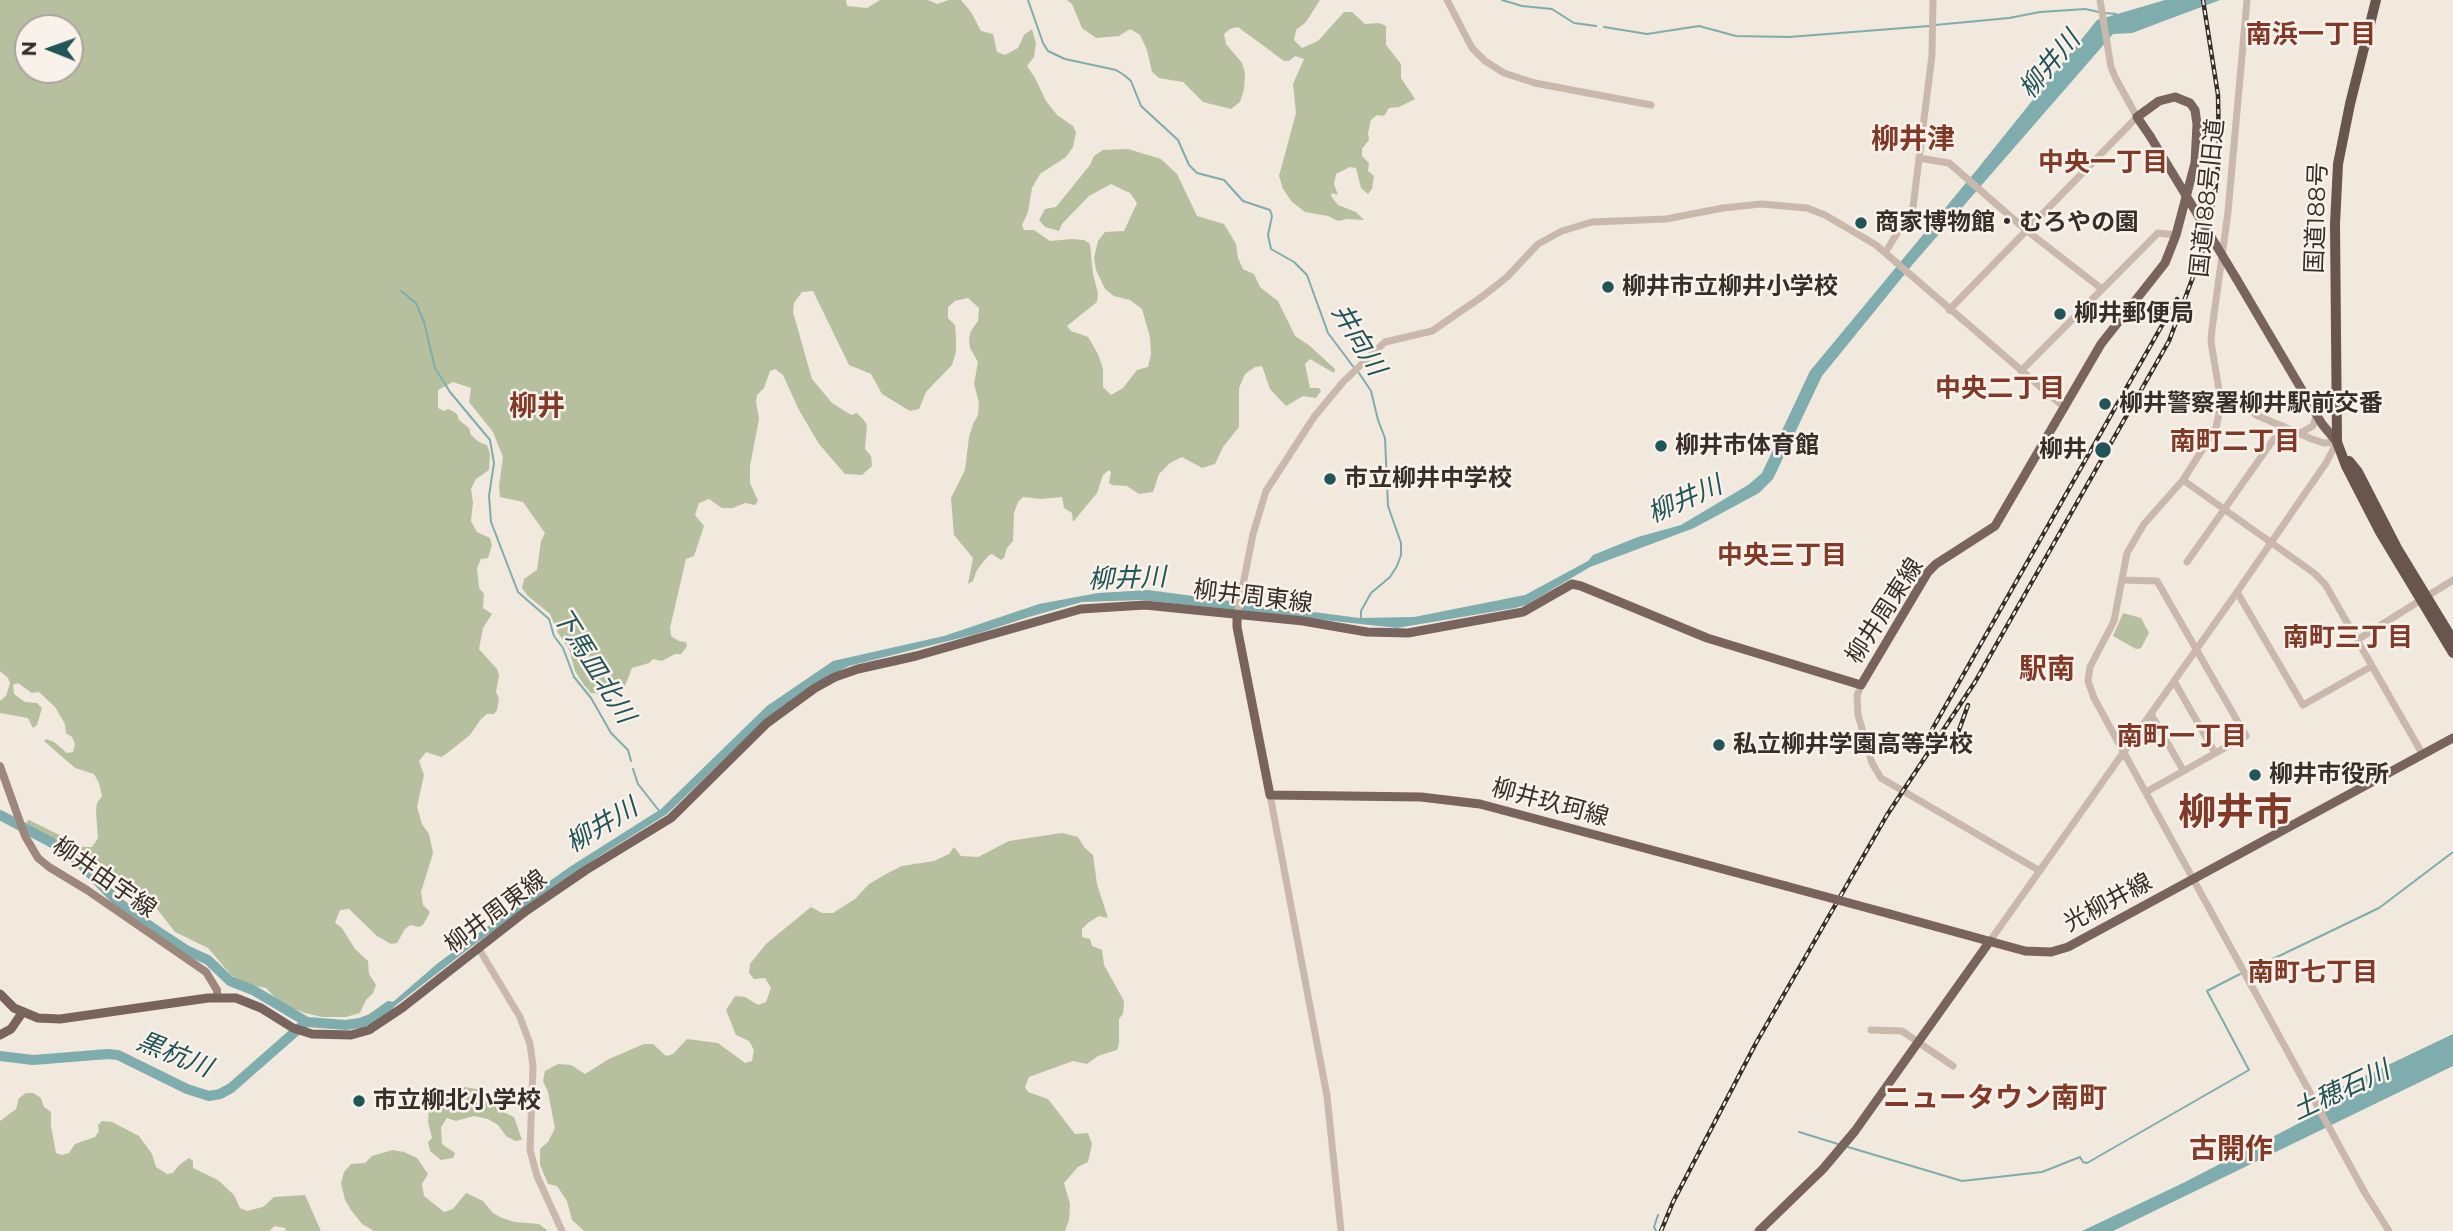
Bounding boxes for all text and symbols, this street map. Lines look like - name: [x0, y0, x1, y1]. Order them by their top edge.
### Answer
- north arrow: [14, 14, 84, 84]
- district label: 南浜一丁目: [2246, 19, 2376, 51]
- water label: 柳井川: [2013, 25, 2087, 105]
- text: N: [18, 41, 41, 57]
- street label: 国道188号旧道: [2185, 117, 2231, 279]
- district label: 柳井津: [1871, 123, 1955, 157]
- district label: 中央一丁目: [2038, 147, 2168, 179]
- street label: 国道188号: [2301, 162, 2333, 274]
- place label: 商家博物館・むろやの園: [1875, 209, 2139, 237]
- marker: 商家博物館・むろやの園: [1853, 215, 1869, 231]
- place label: 柳井市立柳井小学校: [1622, 273, 1838, 301]
- marker: 柳井市立柳井小学校: [1600, 279, 1616, 295]
- water label: 井向川: [1325, 299, 1391, 381]
- place label: 柳井郵便局: [2074, 300, 2194, 328]
- marker: 柳井郵便局: [2052, 306, 2068, 322]
- district label: 中央二丁目: [1935, 373, 2065, 405]
- district label: 柳井: [509, 390, 565, 424]
- place label: 柳井警察署柳井駅前交番: [2119, 390, 2383, 418]
- marker: 柳井警察署柳井駅前交番: [2097, 396, 2113, 412]
- district label: 南町二丁目: [2170, 426, 2300, 458]
- place label: 柳井市体育館: [1675, 432, 1819, 460]
- place label: 柳井: [2039, 436, 2087, 464]
- marker: 柳井市体育館: [1653, 438, 1669, 454]
- marker: 柳井: [2093, 440, 2113, 460]
- place label: 市立柳井中学校: [1344, 465, 1512, 493]
- water label: 柳井川: [1643, 470, 1727, 530]
- marker: 市立柳井中学校: [1322, 471, 1338, 487]
- district label: 中央三丁目: [1717, 540, 1847, 572]
- street label: 柳井周東線: [1840, 553, 1930, 669]
- water label: 柳井川: [1087, 562, 1167, 596]
- street label: 柳井周東線: [1192, 575, 1314, 619]
- water label: 下馬皿北川: [545, 603, 641, 729]
- district label: 南町三丁目: [2283, 622, 2413, 654]
- district label: 駅南: [2019, 653, 2075, 687]
- district label: 南町一丁目: [2117, 721, 2247, 753]
- place label: 私立柳井学園高等学校: [1733, 731, 1973, 759]
- marker: 私立柳井学園高等学校: [1711, 737, 1727, 753]
- place label: 柳井市役所: [2269, 761, 2389, 789]
- marker: 柳井市役所: [2247, 767, 2263, 783]
- street label: 柳井玖珂線: [1488, 774, 1612, 832]
- district label: 柳井市: [2178, 791, 2292, 837]
- water label: 柳井川: [561, 793, 643, 859]
- street label: 柳井由宇線: [47, 832, 161, 924]
- street label: 柳井周東線: [439, 864, 553, 960]
- street label: 光柳井線: [2059, 868, 2157, 938]
- district label: 南町七丁目: [2248, 957, 2378, 989]
- water label: 黒杭川: [132, 1026, 216, 1084]
- water label: 土穂石川: [2287, 1055, 2395, 1127]
- district label: ニュータウン南町: [1883, 1082, 2107, 1116]
- place label: 市立柳北小学校: [373, 1087, 541, 1115]
- marker: 市立柳北小学校: [351, 1093, 367, 1109]
- district label: 古開作: [2189, 1133, 2273, 1167]

